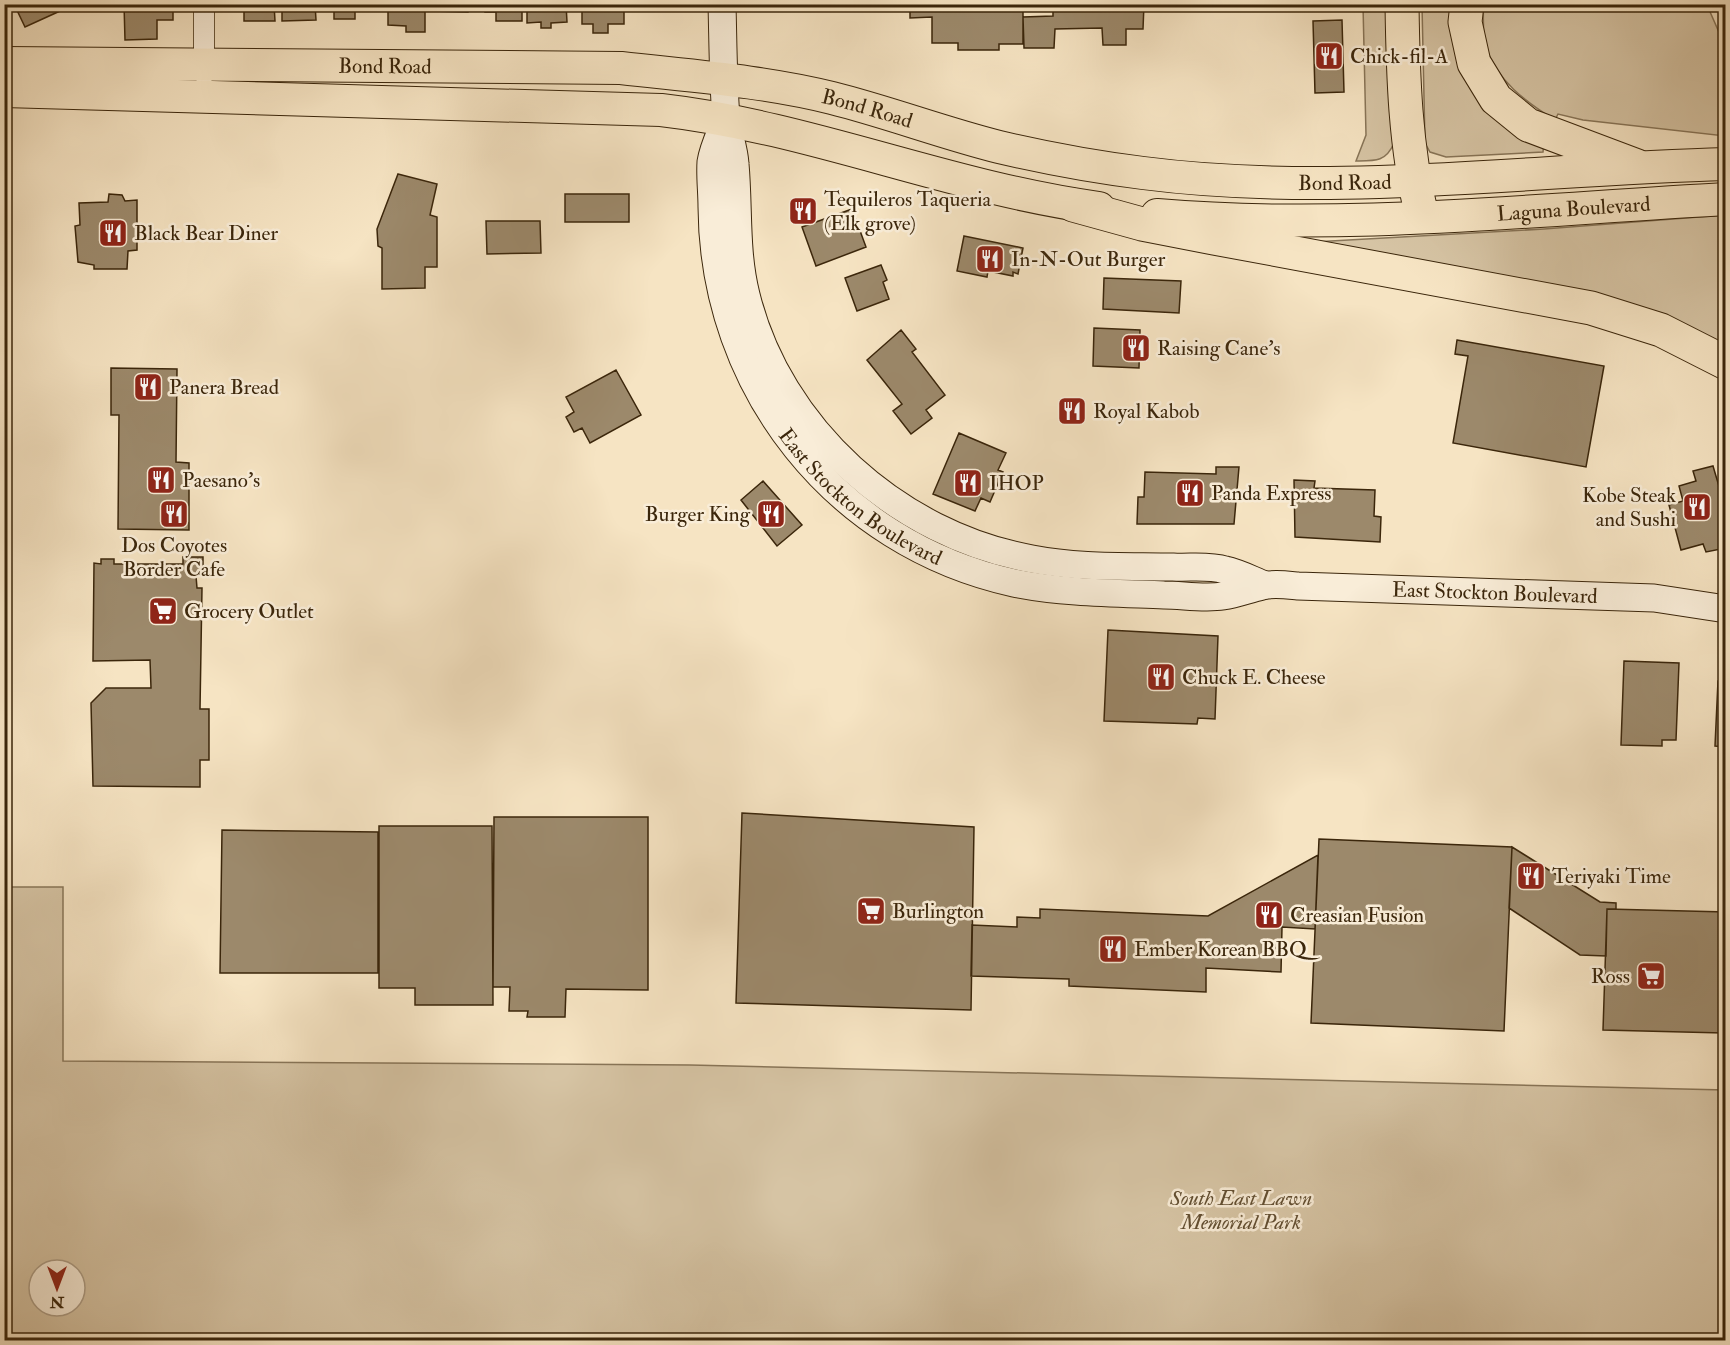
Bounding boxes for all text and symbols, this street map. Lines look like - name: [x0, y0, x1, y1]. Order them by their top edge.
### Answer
- restaurant icon: Chick-fil-A: [1313, 40, 1345, 72]
- place label: Chick-fil-A: [1350, 43, 1448, 70]
- street label: Bond Road: [338, 53, 432, 80]
- street label: Bond Road: [819, 83, 917, 135]
- street label: Bond Road: [1298, 169, 1393, 197]
- place label: Tequileros Taqueria (Elk grove): [824, 186, 992, 237]
- street label: Laguna Boulevard: [1496, 191, 1652, 228]
- restaurant icon: Tequileros Taqueria (Elk grove): [787, 195, 819, 227]
- restaurant icon: Black Bear Diner: [97, 217, 129, 249]
- place label: Black Bear Diner: [134, 220, 278, 247]
- restaurant icon: In-N-Out Burger: [974, 243, 1006, 275]
- place label: In-N-Out Burger: [1011, 246, 1165, 273]
- restaurant icon: Raising Cane's: [1120, 332, 1152, 364]
- place label: Raising Cane's: [1157, 335, 1280, 362]
- restaurant icon: Panera Bread: [132, 371, 164, 403]
- place label: Panera Bread: [169, 374, 280, 401]
- restaurant icon: Royal Kabob: [1056, 395, 1088, 427]
- place label: Royal Kabob: [1093, 398, 1199, 425]
- street label: East Stockton Boulevard: [772, 423, 947, 572]
- restaurant icon: Paesano's: [145, 464, 177, 496]
- place label: Paesano's: [182, 467, 260, 494]
- restaurant icon: IHOP: [952, 467, 984, 499]
- place label: IHOP: [989, 470, 1044, 497]
- restaurant icon: Panda Express: [1174, 477, 1206, 509]
- place label: Panda Express: [1211, 480, 1332, 507]
- place label: Kobe Steak and Sushi: [1582, 482, 1676, 533]
- restaurant icon: Kobe Steak and Sushi: [1681, 491, 1713, 523]
- restaurant icon: Dos Coyotes Border Cafe: [158, 498, 190, 530]
- restaurant icon: Burger King: [755, 498, 787, 530]
- place label: Burger King: [645, 501, 751, 528]
- place label: Dos Coyotes Border Cafe: [121, 532, 227, 583]
- street label: East Stockton Boulevard: [1392, 576, 1599, 610]
- supermarket icon: Grocery Outlet: [147, 595, 179, 627]
- place label: Grocery Outlet: [184, 598, 314, 625]
- restaurant icon: Chuck E. Cheese: [1145, 661, 1177, 693]
- place label: Chuck E. Cheese: [1182, 664, 1326, 691]
- restaurant icon: Teriyaki Time: [1515, 860, 1547, 892]
- place label: Teriyaki Time: [1552, 863, 1671, 890]
- supermarket icon: Burlington: [855, 895, 887, 927]
- place label: Burlington: [892, 898, 984, 925]
- restaurant icon: Creasian Fusion: [1253, 899, 1285, 931]
- place label: Creasian Fusion: [1290, 902, 1424, 929]
- restaurant icon: Ember Korean BBQ: [1097, 933, 1129, 965]
- place label: Ember Korean BBQ: [1134, 936, 1320, 963]
- supermarket icon: Ross: [1635, 960, 1667, 992]
- place label: Ross: [1591, 963, 1630, 990]
- park label: South East Lawn Memorial Park: [1169, 1185, 1312, 1236]
- north arrow: [27, 1258, 87, 1318]
- text: N: [49, 1292, 65, 1312]

